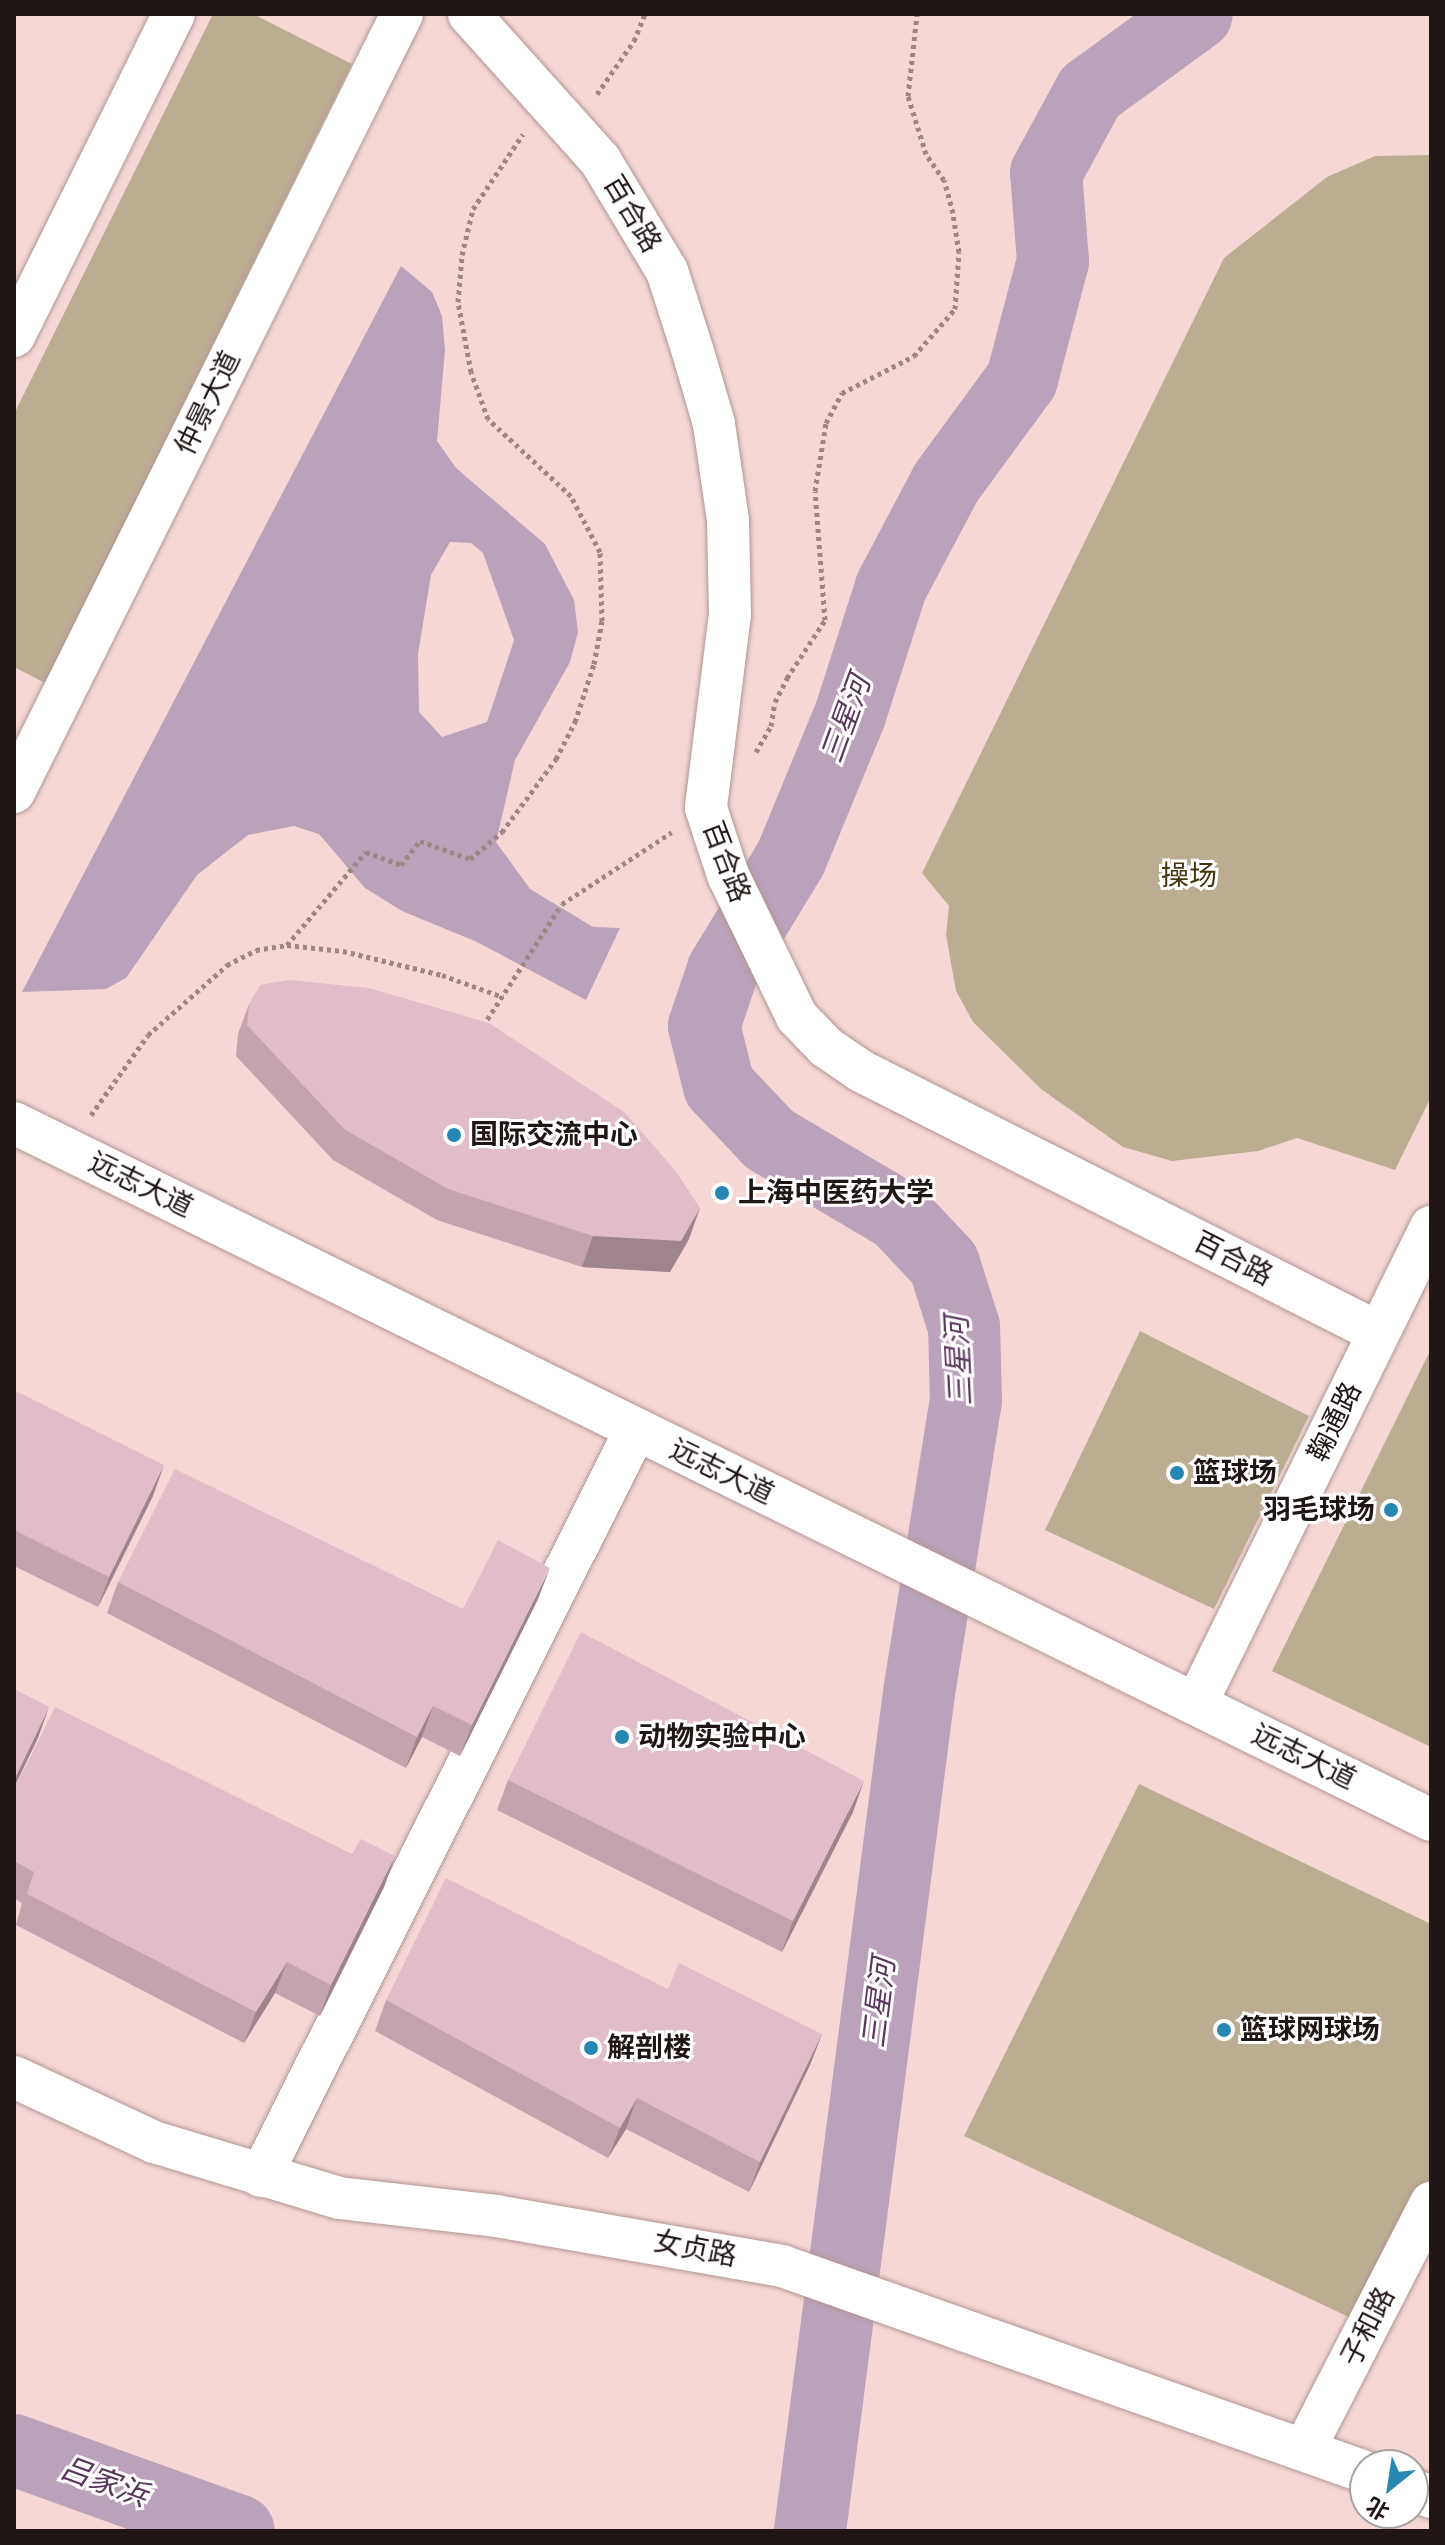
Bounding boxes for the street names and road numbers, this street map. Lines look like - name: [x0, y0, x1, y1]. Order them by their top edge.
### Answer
- street label: 百合路: [596, 169, 668, 259]
- street label: 仲景大道: [168, 345, 248, 461]
- street label: 百合路: [695, 817, 757, 907]
- street label: 远志大道: [83, 1145, 199, 1225]
- street label: 百合路: [1188, 1225, 1278, 1293]
- street label: 鞠通路: [1301, 1377, 1369, 1467]
- street label: 远志大道: [664, 1432, 780, 1512]
- street label: 远志大道: [1246, 1717, 1362, 1797]
- street label: 女贞路: [651, 2224, 739, 2274]
- street label: 子和路: [1334, 2282, 1402, 2372]

